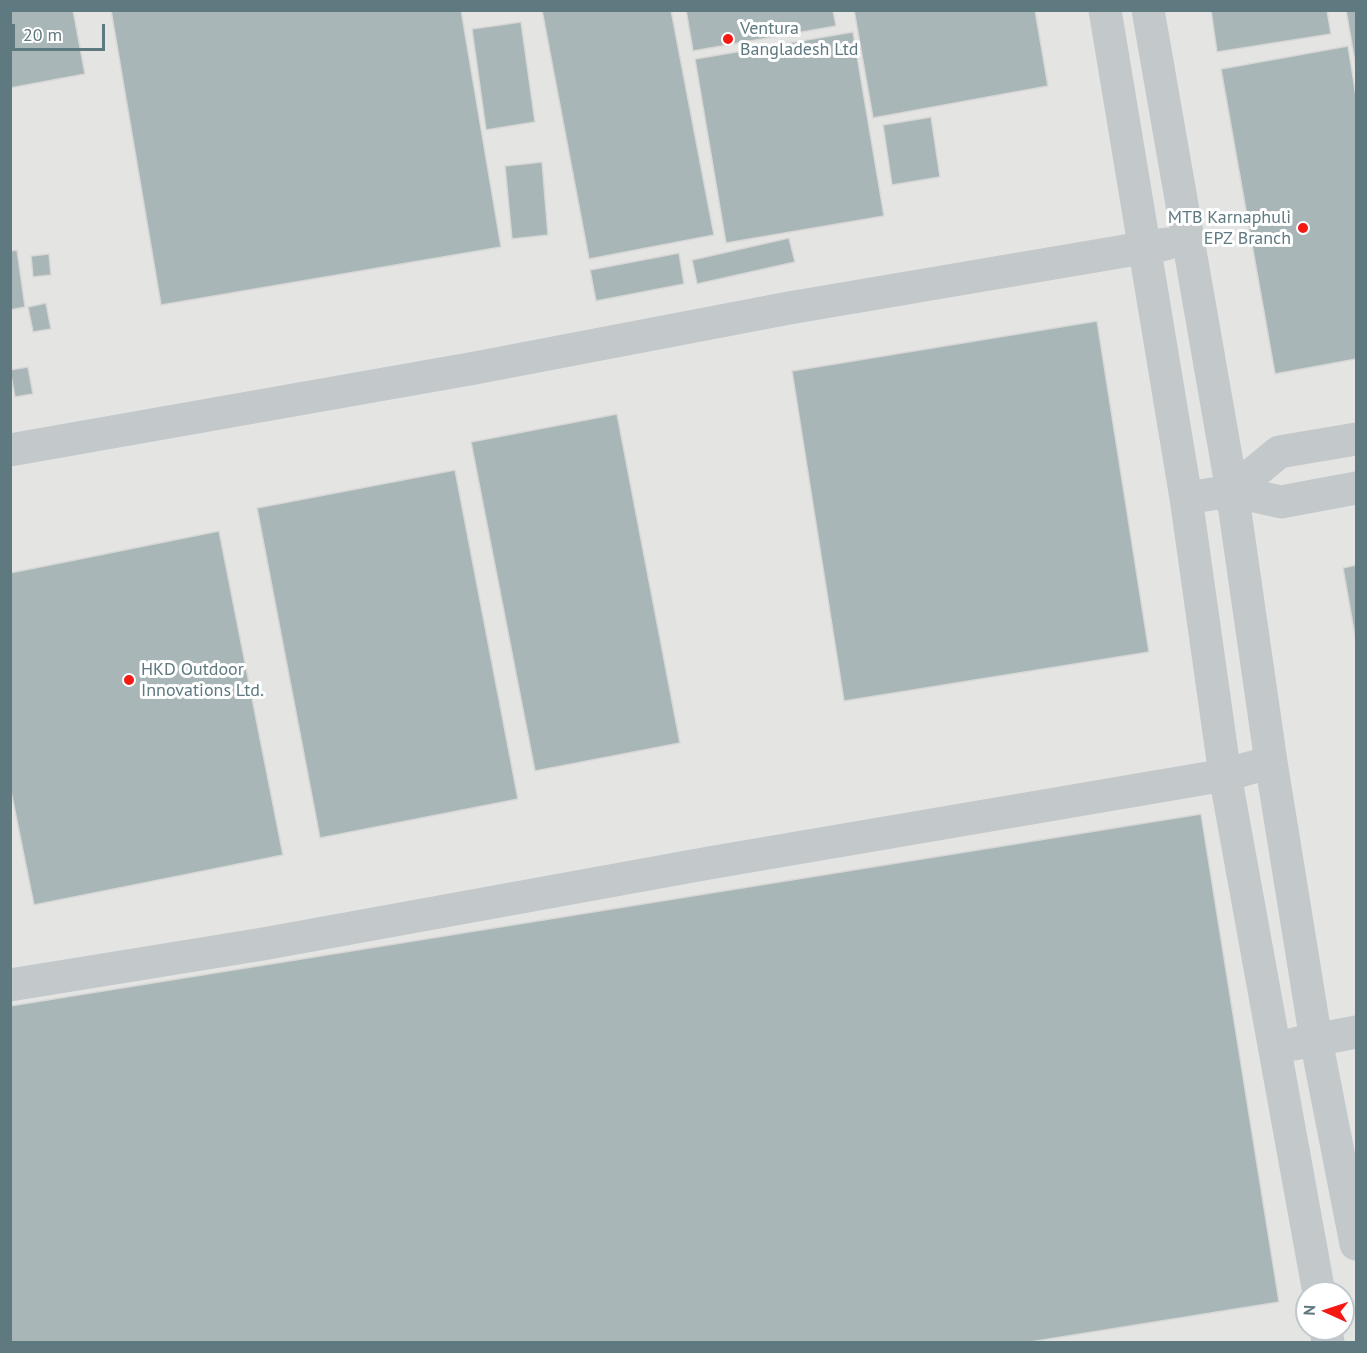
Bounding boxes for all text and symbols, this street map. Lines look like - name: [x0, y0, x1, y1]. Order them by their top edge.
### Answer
- scale bar: [15, 12, 108, 50]
- place label: Ventura Bangladesh Ltd: [740, 18, 858, 60]
- text: 20 m: [23, 23, 62, 46]
- marker: Ventura Bangladesh Ltd: [721, 32, 735, 46]
- place label: MTB Karnaphuli EPZ Branch: [1168, 207, 1291, 250]
- marker: MTB Karnaphuli EPZ Branch: [1296, 221, 1310, 235]
- place label: HKD Outdoor Innovations Ltd.: [141, 659, 264, 702]
- marker: HKD Outdoor Innovations Ltd.: [122, 673, 136, 687]
- north arrow: [1295, 1281, 1355, 1341]
- text: N: [1299, 1304, 1319, 1316]

